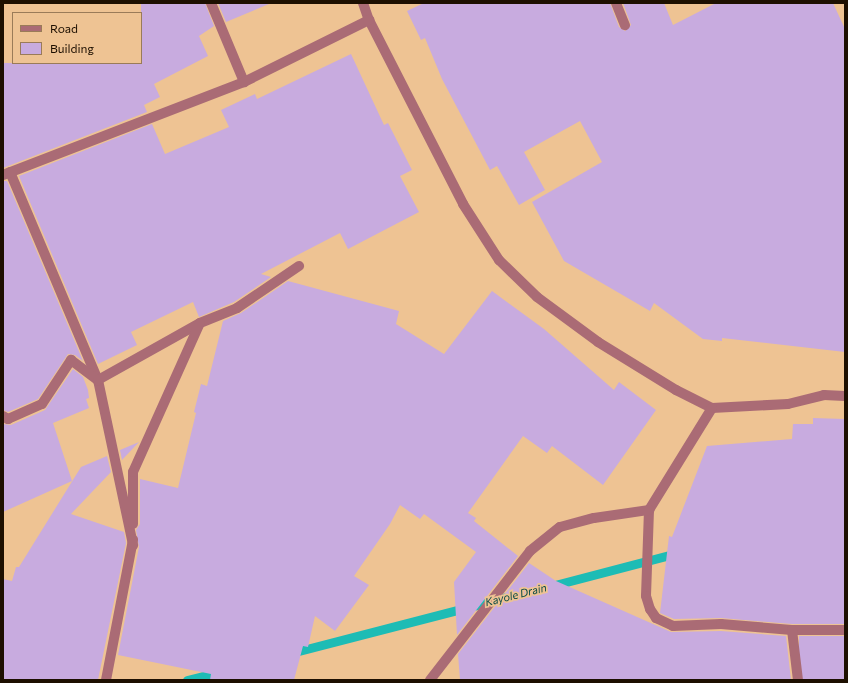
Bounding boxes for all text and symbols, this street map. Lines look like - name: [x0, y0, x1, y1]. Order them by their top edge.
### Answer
- legend: [12, 12, 142, 64]
- text: Road: [50, 21, 78, 35]
- text: Building: [50, 41, 94, 55]
- water label: Kayole Drain: [484, 581, 548, 609]

